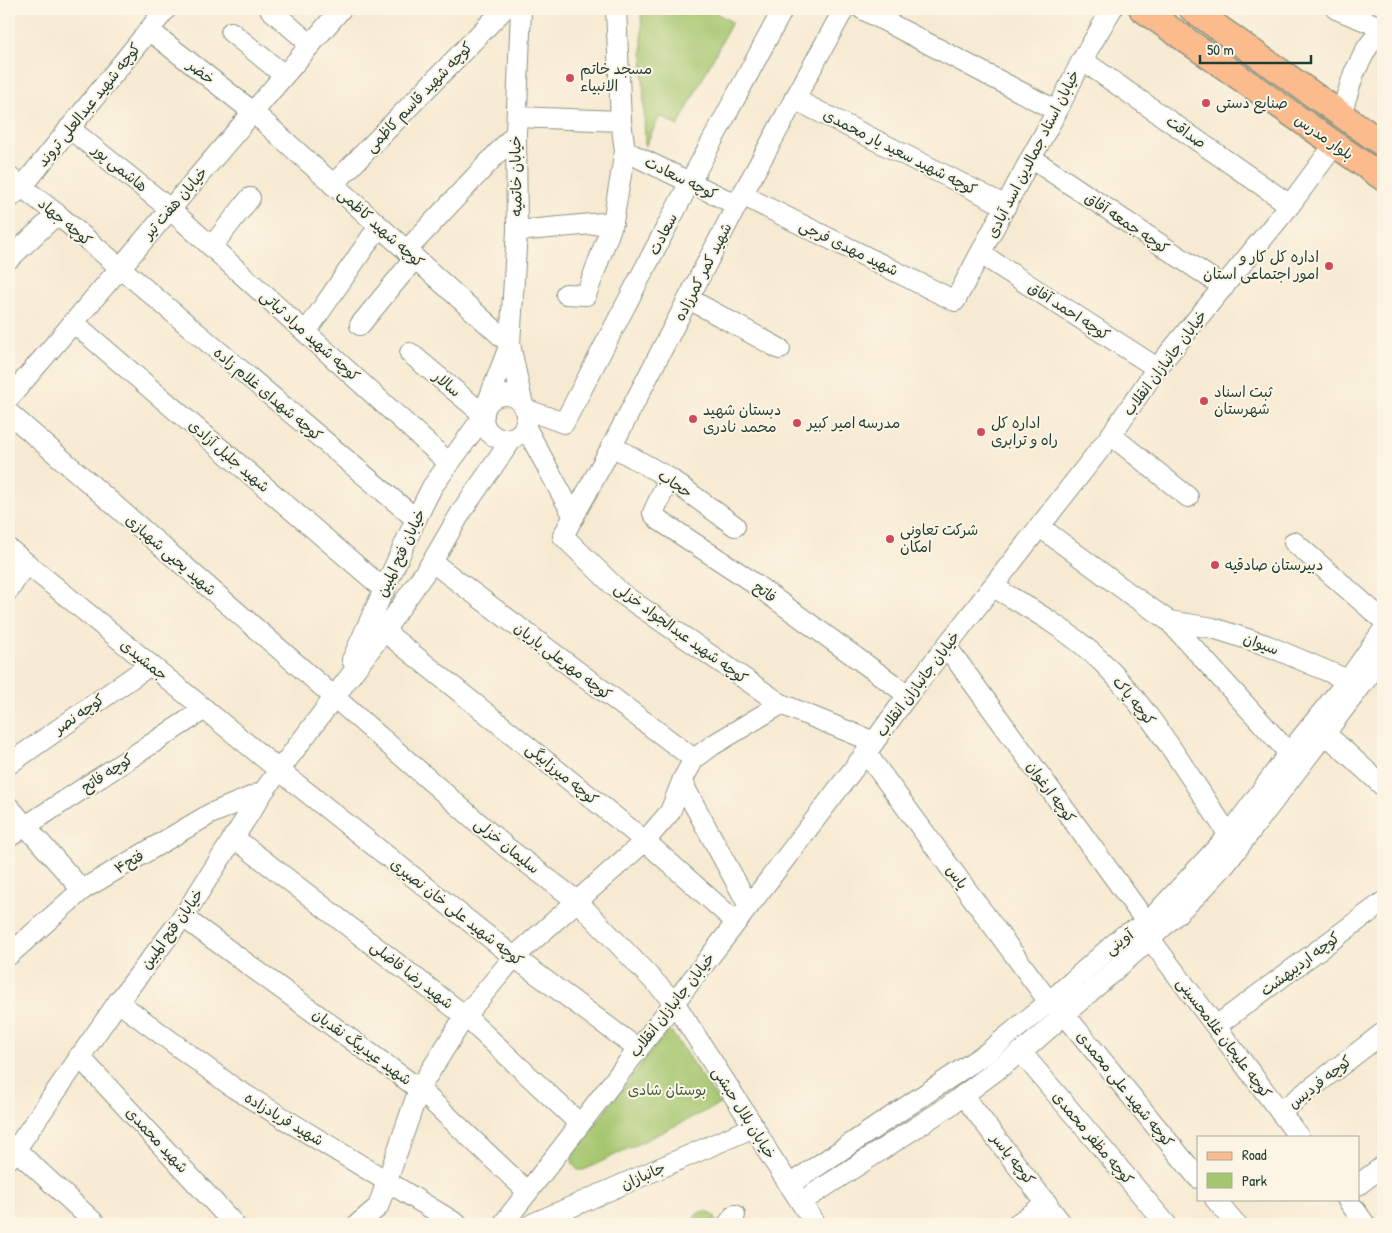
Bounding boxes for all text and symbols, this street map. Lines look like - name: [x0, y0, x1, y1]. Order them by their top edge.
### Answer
- scale bar: [1200, 32, 1311, 64]
- street label: کوچه شهید قاسم کاظمی: [360, 37, 479, 158]
- street label: کوچه شهید عبدالعلی تروند: [32, 38, 145, 171]
- text: 50 m: [1207, 39, 1234, 60]
- street label: خضر: [182, 53, 220, 89]
- place label: مسجد خاتم الانبیاء: [580, 58, 652, 96]
- street label: خیابان استاد جمالدین اسد آبادی: [981, 66, 1084, 242]
- marker: مسجد خاتم الانبیاء: [564, 72, 576, 84]
- place label: صنایع دستی: [1216, 92, 1288, 114]
- marker: صنایع دستی: [1200, 97, 1212, 109]
- street label: کوچه شهید سعید یار محمدی: [820, 104, 981, 200]
- street label: بلوار مدرس: [1291, 109, 1358, 165]
- street label: صداقت: [1162, 110, 1211, 153]
- street label: خیابان خاتمیه: [504, 135, 527, 217]
- street label: هاشمی پور: [88, 138, 152, 196]
- street label: کوچه سعادت: [641, 151, 721, 204]
- street label: خیابان هفت تیر: [136, 162, 212, 245]
- street label: کوچه شهید کاظمی: [334, 183, 429, 272]
- street label: کوچه جمعه آفاق: [1081, 187, 1174, 259]
- street label: کوچه جهاد: [34, 193, 97, 250]
- street label: سعادت: [643, 209, 682, 258]
- street label: شهید مهدی فرجی: [796, 214, 902, 281]
- street label: شهید کمر کمرزاده: [669, 219, 736, 325]
- place label: اداره کل کار و امور اجتماعی استان: [1203, 246, 1319, 284]
- marker: اداره کل کار و امور اجتماعی استان: [1323, 260, 1335, 272]
- street label: کوچه احمد آفاق: [1024, 276, 1114, 345]
- street label: کوچه شهید مراد ثباتی: [256, 285, 365, 386]
- street label: خیابان جانبازان انقلاب: [1118, 305, 1211, 420]
- street label: کوچه شهدای غلام زاده: [209, 342, 327, 446]
- street label: سالار: [428, 365, 466, 401]
- place label: ثبت اسناد شهرستان: [1214, 381, 1273, 419]
- marker: ثبت اسناد شهرستان: [1198, 395, 1210, 407]
- place label: دبستان شهید محمد نادری: [703, 399, 781, 437]
- place label: مدرسه امیر کبیر: [805, 412, 900, 433]
- place label: اداره کل راه و ترابری: [991, 412, 1058, 450]
- marker: دبستان شهید محمد نادری: [687, 413, 699, 425]
- street label: شهید جلیل آزادی: [184, 414, 274, 497]
- marker: مدرسه امیر کبیر: [791, 417, 803, 429]
- marker: اداره کل راه و ترابری: [975, 426, 987, 438]
- street label: حجاب: [654, 464, 697, 503]
- street label: خیابان فتح المبین: [371, 505, 430, 600]
- street label: شهید یحیی شهبازی: [121, 509, 221, 600]
- place label: شرکت تعاونی امکان: [900, 519, 978, 557]
- marker: شرکت تعاونی امکان: [884, 533, 896, 545]
- place label: دبیرستان صادقیه: [1225, 554, 1323, 575]
- marker: دبیرستان صادقیه: [1209, 559, 1221, 571]
- street label: فاتح: [749, 576, 781, 607]
- street label: کوچه شهید عبدالجواد خزلی: [610, 577, 752, 688]
- street label: کوچه مهرعلی یاریان: [510, 617, 617, 704]
- street label: خیابان جانبازان انقلاب: [871, 626, 964, 741]
- street label: سیوان: [1241, 627, 1282, 660]
- street label: جمشیدی: [116, 634, 172, 685]
- street label: کوچه پاک: [1108, 672, 1161, 730]
- street label: کوچه نصر: [47, 688, 108, 740]
- street label: کوچه میرزابیگی: [522, 738, 603, 809]
- street label: کوچه فاتح: [77, 748, 137, 797]
- street label: کوچه ارغوان: [1022, 757, 1081, 827]
- street label: سلیمان خزلی: [470, 813, 544, 878]
- street label: فتح۴: [110, 845, 148, 879]
- street label: کوچه شهید علی خان نصیری: [386, 853, 528, 970]
- street label: یاس: [941, 860, 973, 893]
- street label: خیابان فتح المبین: [135, 884, 208, 973]
- street label: آوینی: [1100, 923, 1138, 959]
- street label: کوچه اردیبهشت: [1256, 927, 1344, 1001]
- street label: شهید رضا فاضلی: [366, 936, 458, 1014]
- street label: خیابان جانبازان انقلاب: [624, 948, 719, 1061]
- street label: کوچه علیجان غلامحسینی: [1172, 973, 1277, 1102]
- street label: شهید عیدیبگ نقدیان: [308, 1003, 416, 1090]
- street label: کوچه شهید علی محمدی: [1072, 1026, 1179, 1151]
- street label: کوچه فردیس: [1284, 1050, 1356, 1113]
- street label: خیابان بلال حبشی: [708, 1063, 781, 1163]
- park label: بوستان شادی: [628, 1079, 706, 1100]
- street label: کوچه مظفر محمدی: [1048, 1086, 1139, 1189]
- street label: شهید فریادزاده: [241, 1087, 328, 1151]
- street label: شهید محمدی: [121, 1102, 193, 1177]
- street label: کوچه یاسر: [985, 1127, 1040, 1189]
- legend: [1197, 1136, 1360, 1200]
- text: Road: [1242, 1144, 1267, 1165]
- street label: جانبازان: [617, 1156, 668, 1195]
- text: Park: [1242, 1170, 1267, 1191]

